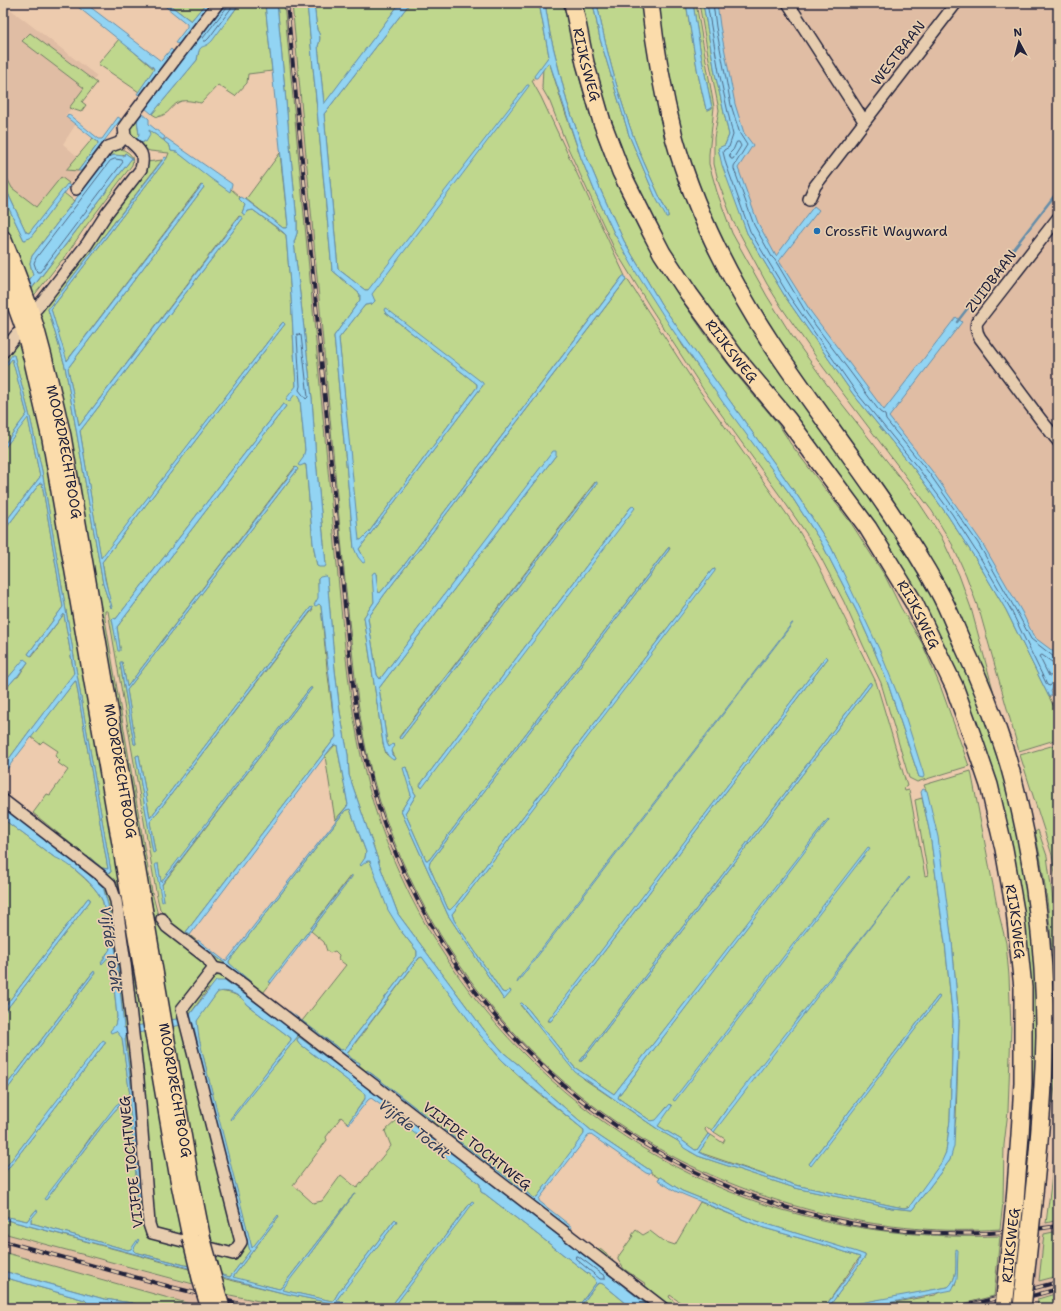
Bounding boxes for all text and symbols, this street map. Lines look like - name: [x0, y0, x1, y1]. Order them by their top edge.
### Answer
- street label: WESTBAAN: [867, 17, 929, 89]
- north arrow: [999, 22, 1039, 62]
- text: N: [1013, 25, 1023, 41]
- street label: RIJKSWEG: [569, 26, 605, 104]
- place label: CrossFit Wayward: [825, 222, 948, 240]
- marker: CrossFit Wayward: [812, 226, 822, 236]
- street label: ZUIDBAAN: [962, 246, 1020, 316]
- street label: RIJKSWEG: [702, 316, 762, 386]
- street label: MOORDRECHTBOOG: [42, 383, 86, 521]
- street label: RIJKSWEG: [893, 577, 944, 652]
- street label: MOORDRECHTBOOG: [100, 702, 141, 840]
- street label: RIJKSWEG: [1001, 883, 1029, 960]
- water label: Vijfde Tocht: [95, 905, 127, 994]
- street label: MOORDRECHTBOOG: [155, 1021, 196, 1159]
- street label: VIJFDE TOCHTWEG: [115, 1095, 147, 1229]
- water label: Vijfde Tocht: [374, 1095, 454, 1164]
- street label: VIJFDE TOCHTWEG: [419, 1098, 535, 1194]
- street label: RIJKSWEG: [998, 1207, 1023, 1284]

